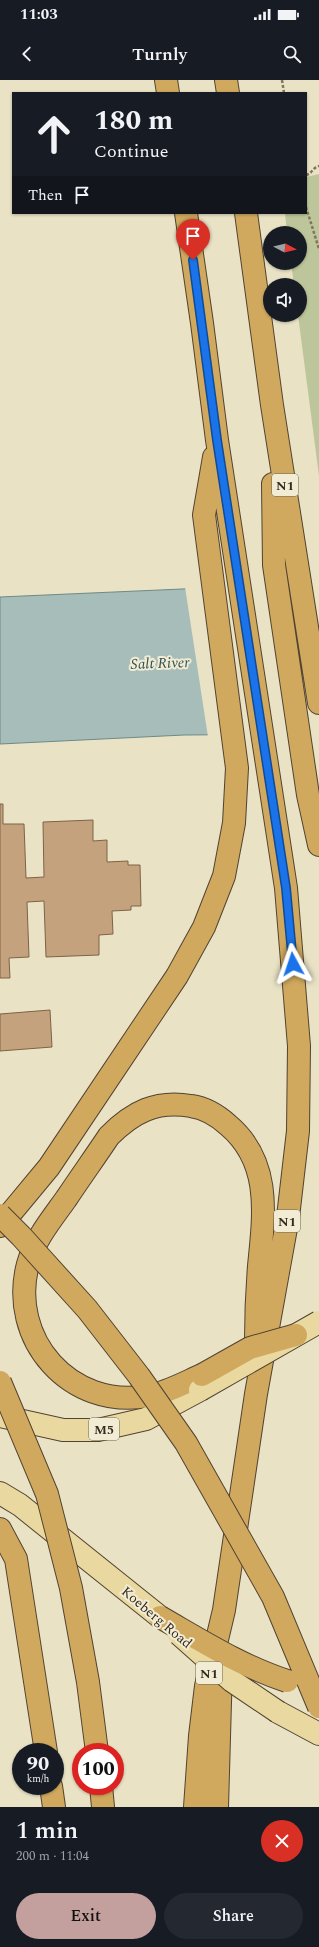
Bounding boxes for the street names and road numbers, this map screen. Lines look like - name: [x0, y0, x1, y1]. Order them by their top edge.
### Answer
- road number: N1: [272, 474, 298, 496]
- road number: N1: [274, 1210, 300, 1232]
- road number: M5: [89, 1418, 119, 1440]
- street label: Koeberg Road: [117, 1581, 197, 1654]
- road number: N1: [196, 1662, 222, 1684]

